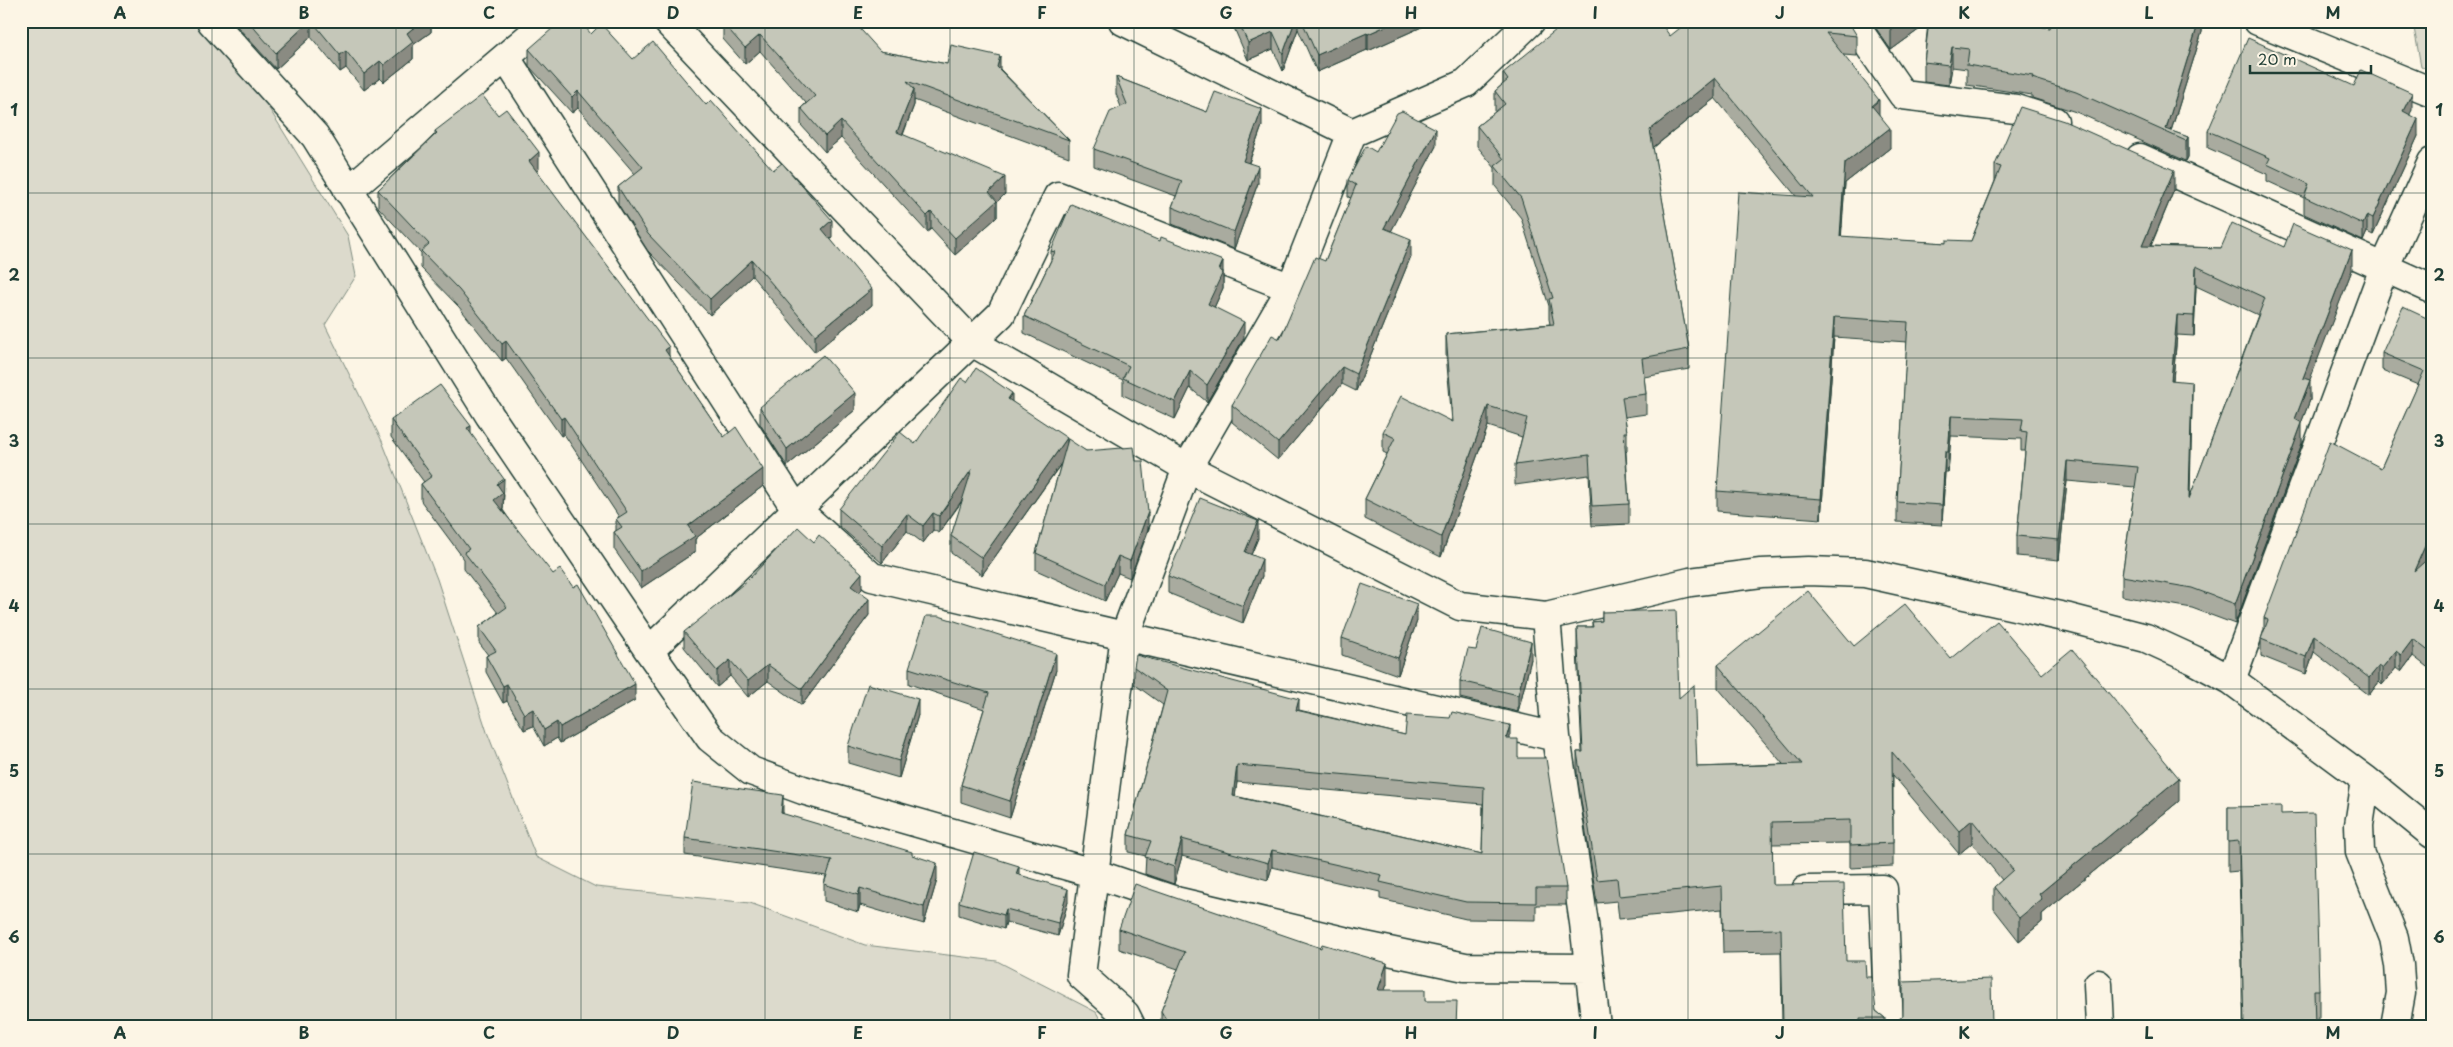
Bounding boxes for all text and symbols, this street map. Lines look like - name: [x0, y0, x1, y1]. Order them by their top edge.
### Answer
- text: A: [114, 0, 127, 24]
- text: B: [299, 0, 310, 24]
- text: C: [483, 0, 495, 24]
- text: D: [667, 0, 679, 24]
- text: E: [853, 0, 863, 24]
- text: F: [1037, 0, 1047, 24]
- text: G: [1219, 0, 1233, 24]
- text: H: [1405, 0, 1417, 24]
- text: I: [1592, 0, 1598, 24]
- text: J: [1775, 0, 1785, 24]
- text: K: [1958, 0, 1970, 24]
- text: L: [2144, 0, 2154, 24]
- text: M: [2325, 0, 2341, 24]
- scale bar: [2250, 42, 2372, 74]
- text: 20 m: [2258, 47, 2297, 70]
- text: 1: [10, 97, 18, 121]
- text: 1: [2435, 97, 2443, 121]
- text: 2: [8, 262, 20, 286]
- text: 2: [2433, 262, 2445, 286]
- text: 3: [9, 428, 19, 452]
- text: 3: [2434, 428, 2444, 452]
- text: 4: [9, 593, 20, 617]
- text: 4: [2434, 593, 2445, 617]
- text: 5: [9, 758, 19, 782]
- text: 5: [2434, 758, 2444, 782]
- text: 6: [8, 924, 20, 948]
- text: 6: [2433, 924, 2445, 948]
- text: A: [114, 1020, 127, 1044]
- text: B: [299, 1020, 310, 1044]
- text: C: [483, 1020, 495, 1044]
- text: D: [667, 1020, 679, 1044]
- text: E: [853, 1020, 863, 1044]
- text: F: [1037, 1020, 1047, 1044]
- text: G: [1219, 1020, 1233, 1044]
- text: H: [1405, 1020, 1417, 1044]
- text: I: [1592, 1020, 1598, 1044]
- text: J: [1775, 1020, 1785, 1044]
- text: K: [1958, 1020, 1970, 1044]
- text: L: [2144, 1020, 2154, 1044]
- text: M: [2325, 1020, 2341, 1044]

